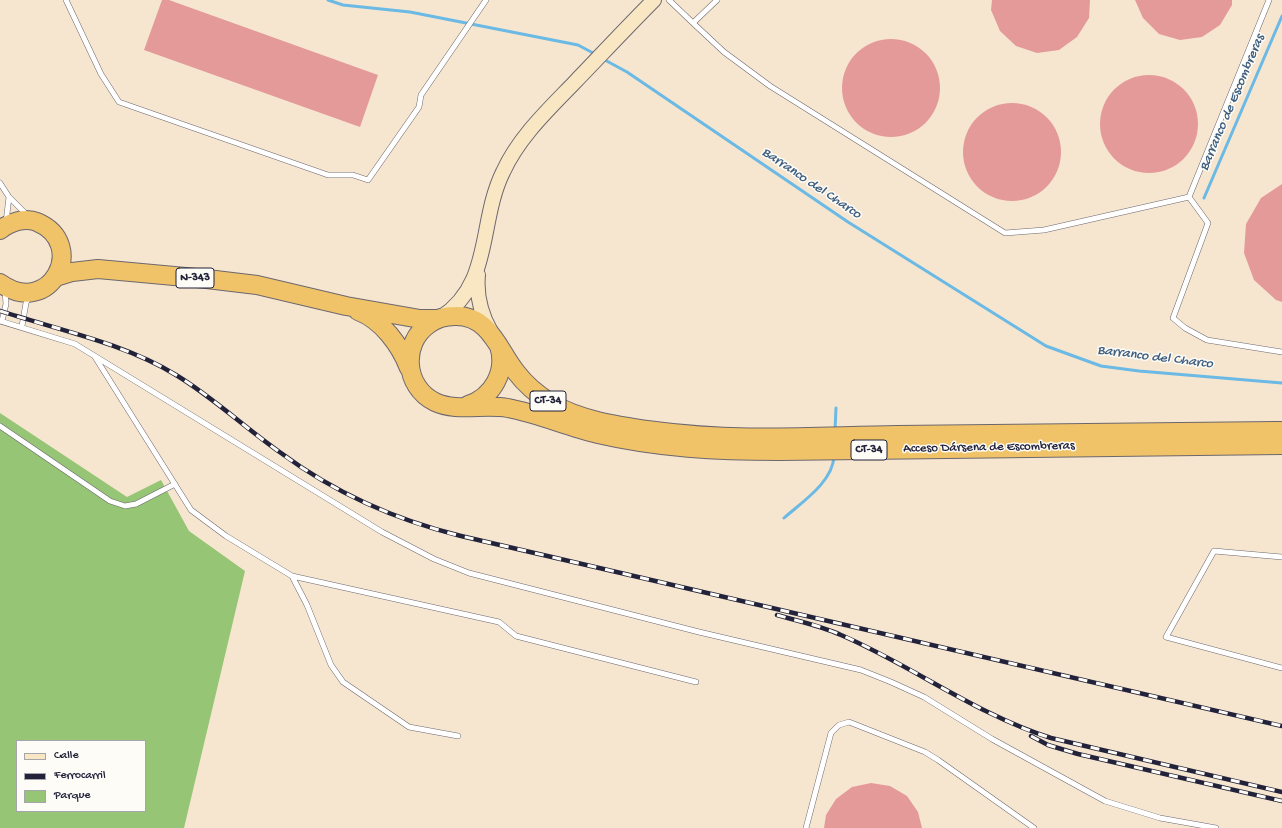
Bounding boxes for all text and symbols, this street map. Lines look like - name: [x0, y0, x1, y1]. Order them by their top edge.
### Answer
- water label: Barranco de Escombreras: [1197, 32, 1269, 174]
- water label: Barranco del Charco: [758, 145, 864, 223]
- road number: N-343: [176, 268, 214, 288]
- water label: Barranco del Charco: [1096, 343, 1214, 373]
- road number: CT-34: [530, 391, 566, 411]
- street label: Acceso Dársena de Escombreras: [903, 439, 1075, 457]
- road number: CT-34: [851, 440, 887, 460]
- legend: [16, 740, 146, 812]
- text: Calle: [54, 749, 79, 763]
- text: Ferrocarril: [54, 769, 106, 783]
- text: Parque: [54, 789, 91, 803]

